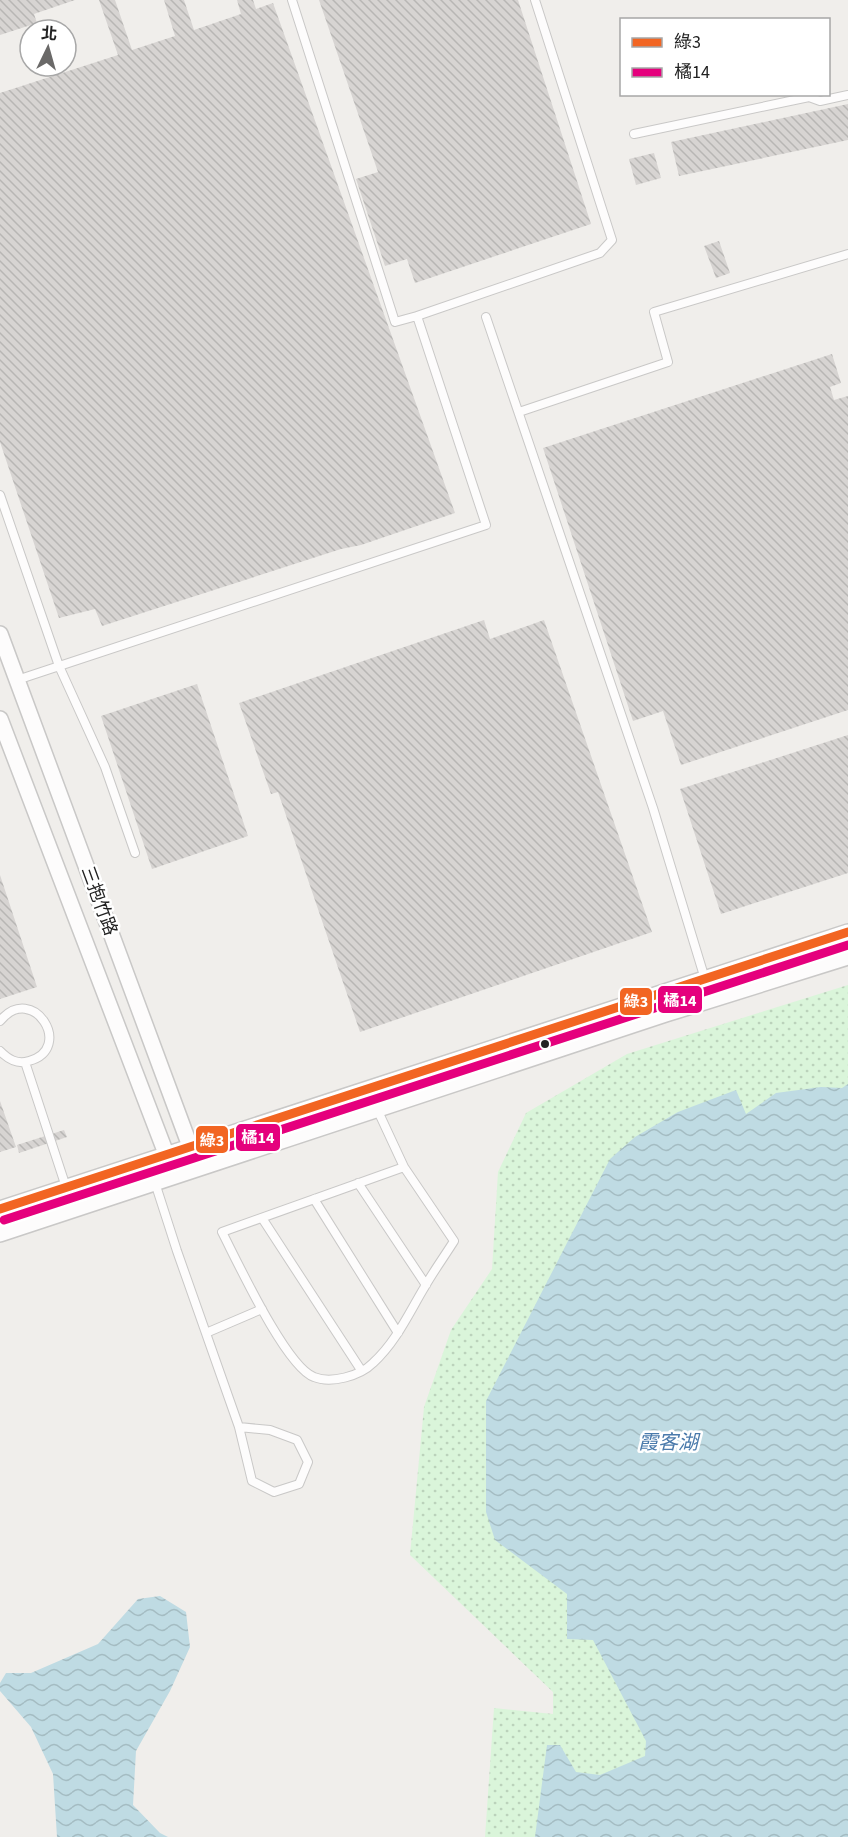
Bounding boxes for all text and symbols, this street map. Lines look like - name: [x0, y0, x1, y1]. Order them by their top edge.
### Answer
- north arrow: [18, 18, 78, 78]
- legend: [620, 18, 830, 96]
- text: 北: [40, 22, 58, 46]
- text: 綠3: [674, 30, 701, 55]
- text: 橘14: [674, 60, 710, 85]
- street label: 三抱竹路: [75, 863, 123, 939]
- line badge: 橘14: [657, 985, 703, 1014]
- line badge: 綠3: [619, 987, 653, 1016]
- text: 橘14: [663, 990, 697, 1012]
- text: 綠3: [624, 991, 648, 1013]
- unlabelled marker: [539, 1038, 551, 1050]
- line badge: 橘14: [235, 1123, 281, 1152]
- line badge: 綠3: [195, 1125, 229, 1154]
- text: 橘14: [241, 1127, 275, 1149]
- text: 綠3: [200, 1130, 224, 1152]
- water label: 霞客湖: [638, 1429, 701, 1457]

